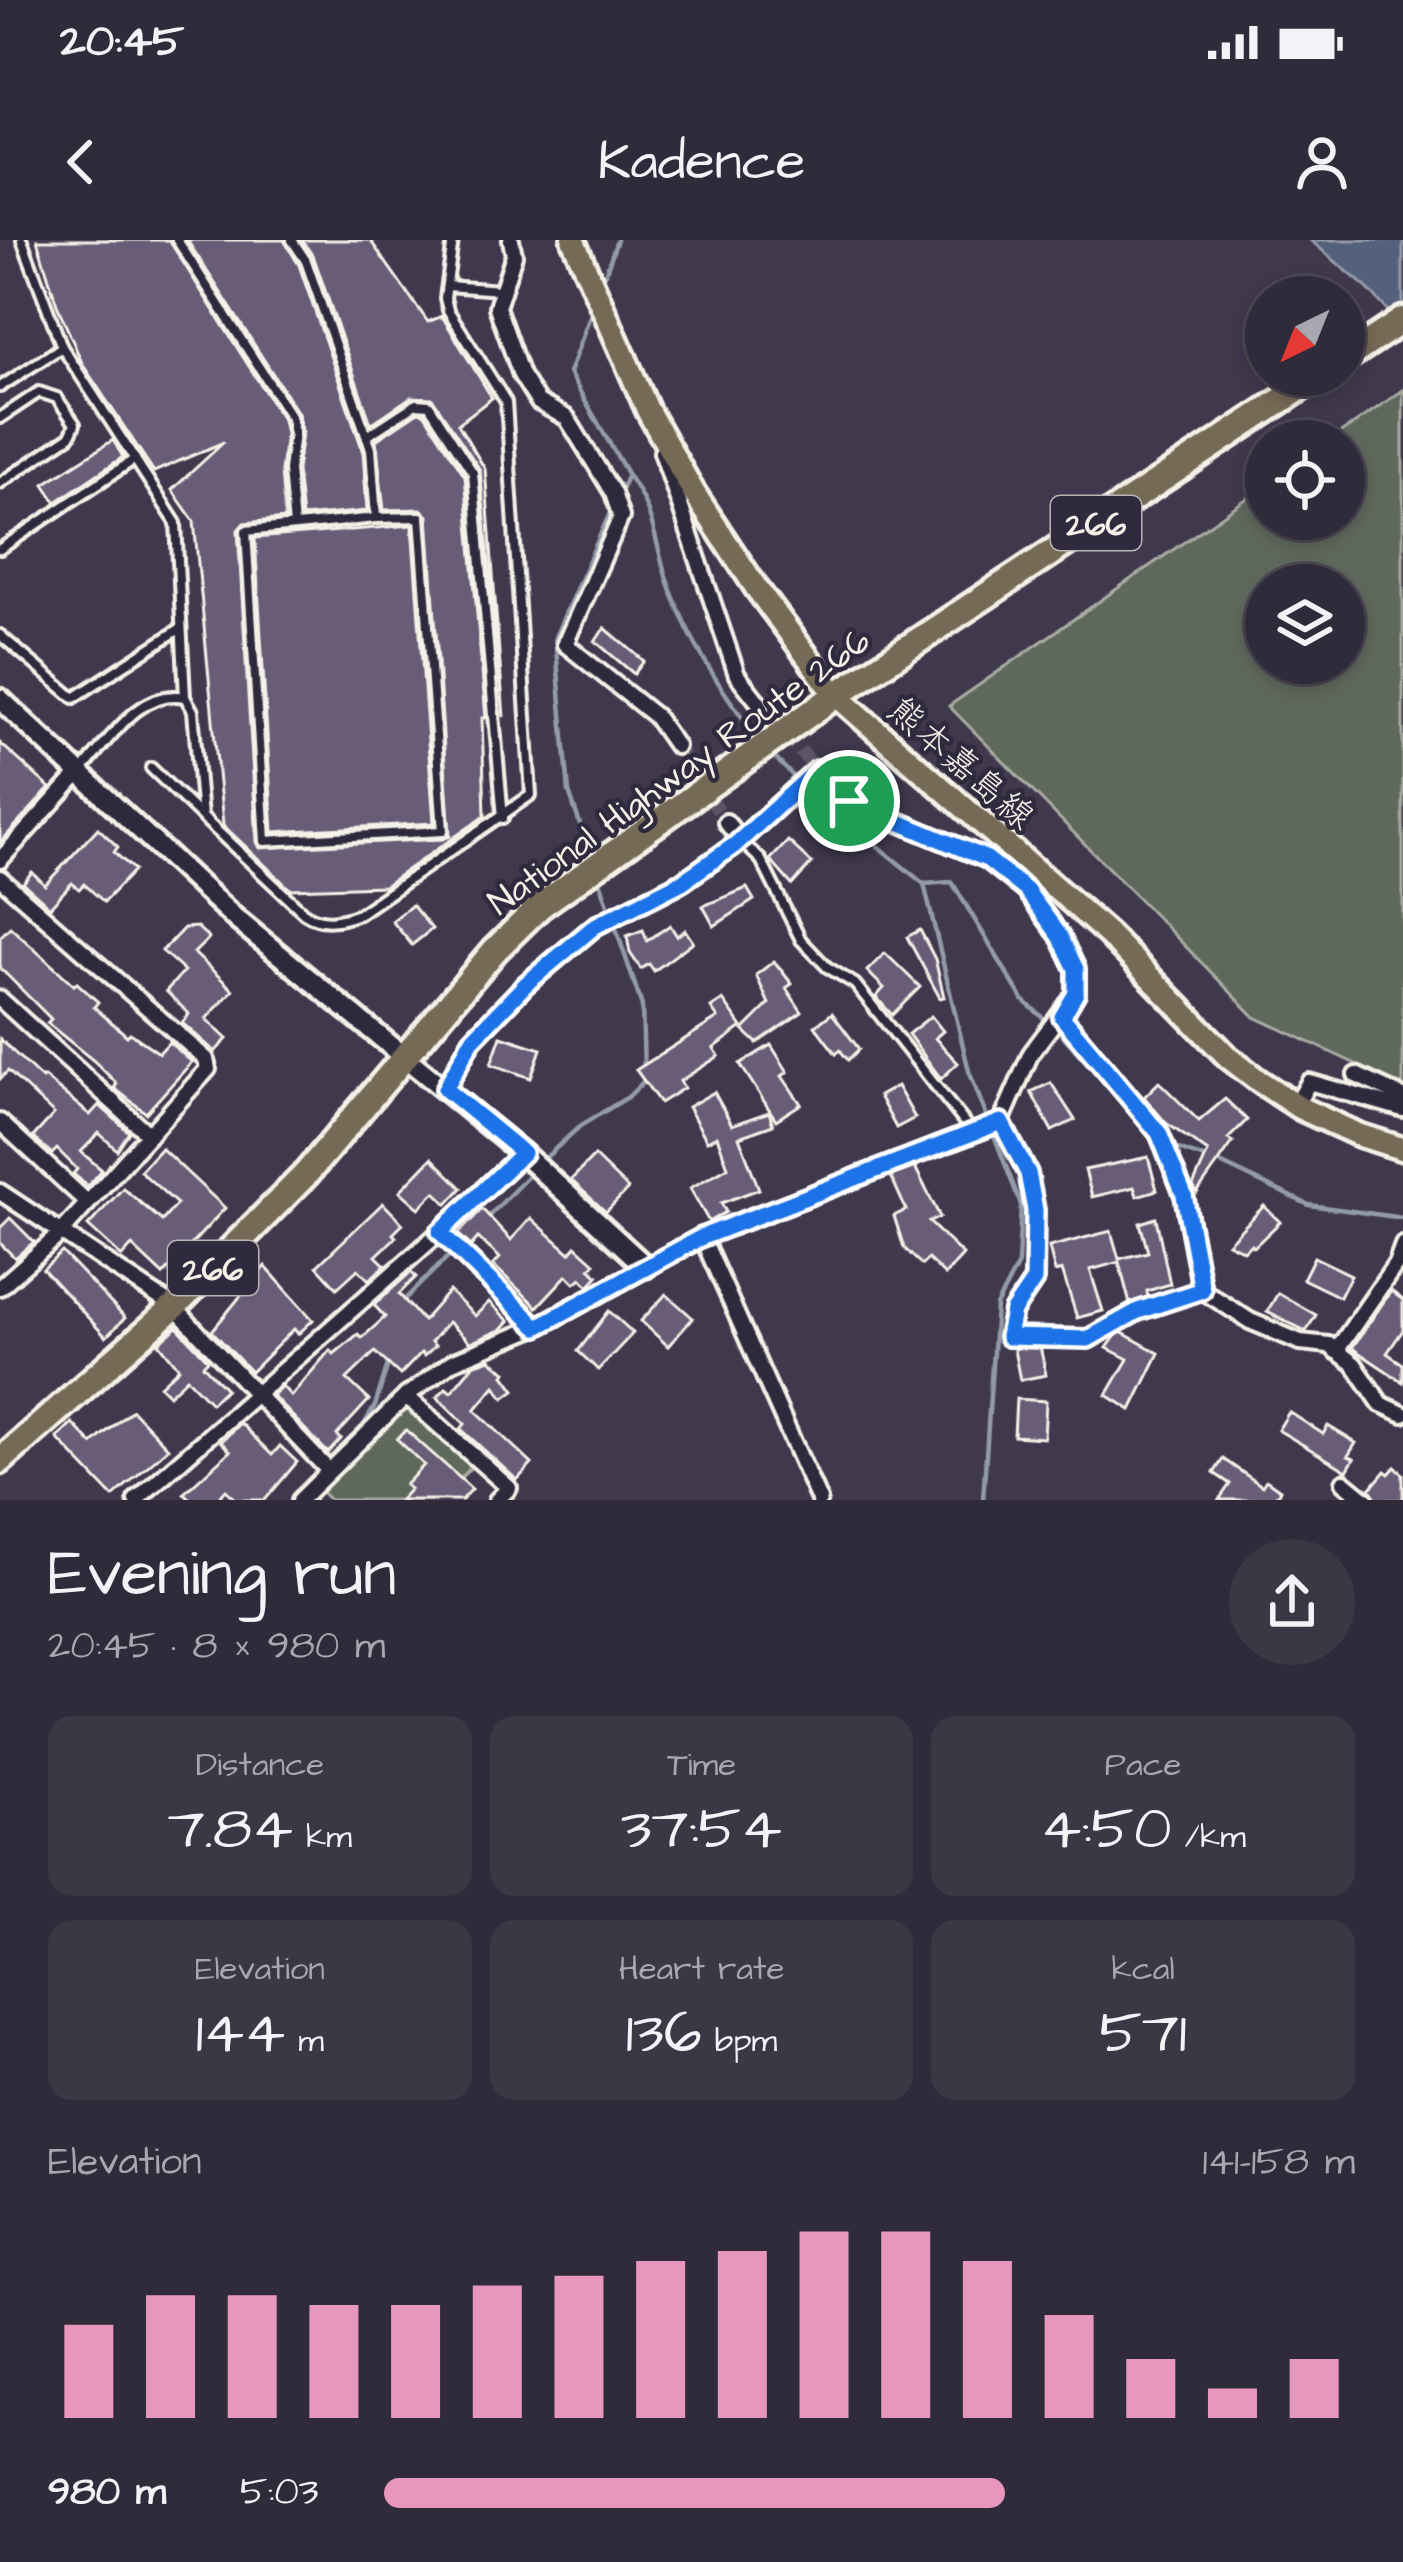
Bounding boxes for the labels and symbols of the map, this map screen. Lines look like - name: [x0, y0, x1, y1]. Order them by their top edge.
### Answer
- north arrow: [1245, 276, 1365, 396]
- road number: 266: [1051, 496, 1141, 550]
- street label: National Highway Route 266: [478, 616, 882, 929]
- street label: 熊本嘉島線: [876, 686, 1045, 842]
- pin: [798, 750, 900, 852]
- road number: 266: [168, 1241, 258, 1295]

